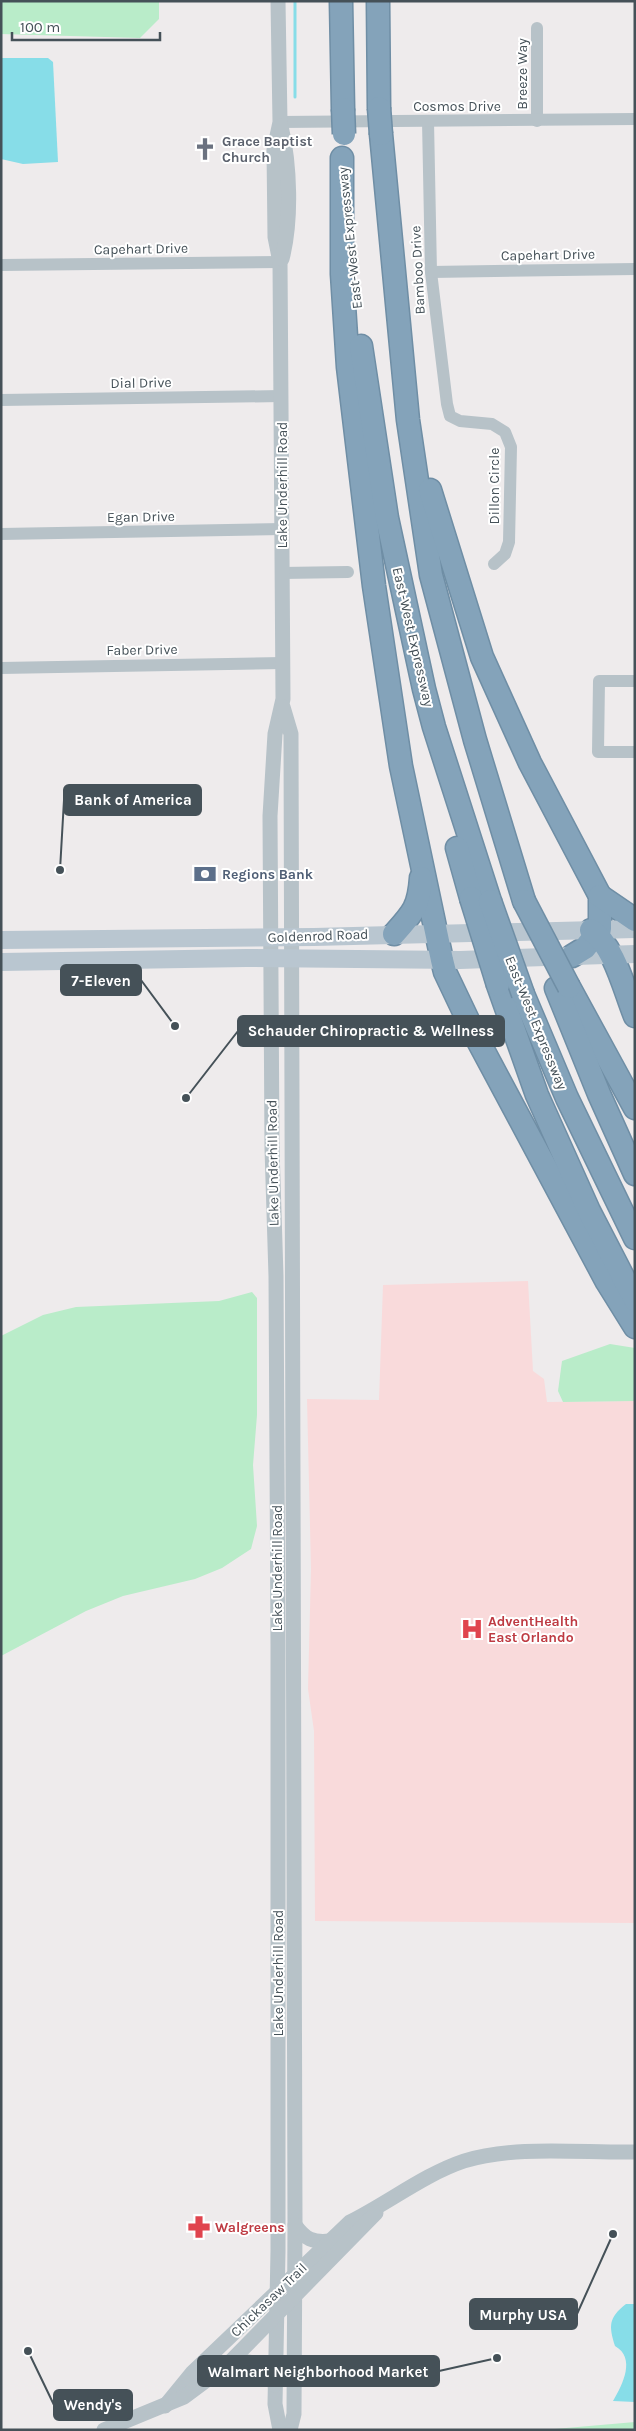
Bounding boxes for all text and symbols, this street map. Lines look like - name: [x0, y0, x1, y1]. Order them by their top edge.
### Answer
- scale bar: [12, 10, 160, 42]
- text: 100 m: [20, 18, 60, 36]
- street label: Breeze Way: [514, 38, 531, 110]
- street label: Cosmos Drive: [413, 98, 501, 115]
- place label: Grace Baptist Church: [222, 133, 313, 166]
- church icon: Grace Baptist Church: [192, 136, 218, 162]
- street label: East-West Expressway: [334, 166, 366, 310]
- street label: Bamboo Drive: [407, 225, 429, 315]
- street label: Capehart Drive: [94, 240, 188, 258]
- street label: Capehart Drive: [501, 246, 595, 264]
- street label: Dial Drive: [110, 374, 172, 392]
- street label: Lake Underhill Road: [274, 422, 291, 548]
- street label: Dillon Circle: [486, 448, 503, 524]
- street label: Egan Drive: [107, 508, 175, 526]
- street label: East-West Expressway: [389, 566, 437, 709]
- street label: Faber Drive: [106, 641, 178, 659]
- callout: Bank of America: [64, 785, 201, 815]
- text: Bank of America: [74, 791, 192, 809]
- bank icon: Regions Bank: [192, 861, 218, 887]
- place label: Regions Bank: [222, 866, 314, 883]
- street label: Goldenrod Road: [267, 926, 369, 946]
- street label: East-West Expressway: [501, 954, 571, 1093]
- callout: 7-Eleven: [61, 965, 141, 995]
- text: 7-Eleven: [71, 972, 131, 990]
- callout: Schauder Chiropractic & Wellness: [238, 1016, 504, 1046]
- text: Schauder Chiropractic & Wellness: [248, 1022, 494, 1040]
- street label: Lake Underhill Road: [263, 1099, 283, 1227]
- street label: Lake Underhill Road: [269, 1505, 286, 1631]
- place label: AdventHealth East Orlando: [488, 1613, 578, 1646]
- hospital icon: AdventHealth East Orlando: [459, 1616, 485, 1642]
- street label: Lake Underhill Road: [270, 1910, 287, 2036]
- pharmacy icon: Walgreens: [186, 2214, 212, 2240]
- place label: Walgreens: [215, 2219, 285, 2236]
- street label: Chickasaw Trail: [227, 2259, 311, 2341]
- callout: Murphy USA: [470, 2299, 577, 2329]
- text: Murphy USA: [479, 2306, 567, 2324]
- callout: Walmart Neighborhood Market: [198, 2356, 439, 2386]
- text: Walmart Neighborhood Market: [208, 2363, 428, 2381]
- callout: Wendy's: [54, 2390, 132, 2420]
- text: Wendy's: [64, 2396, 122, 2414]

